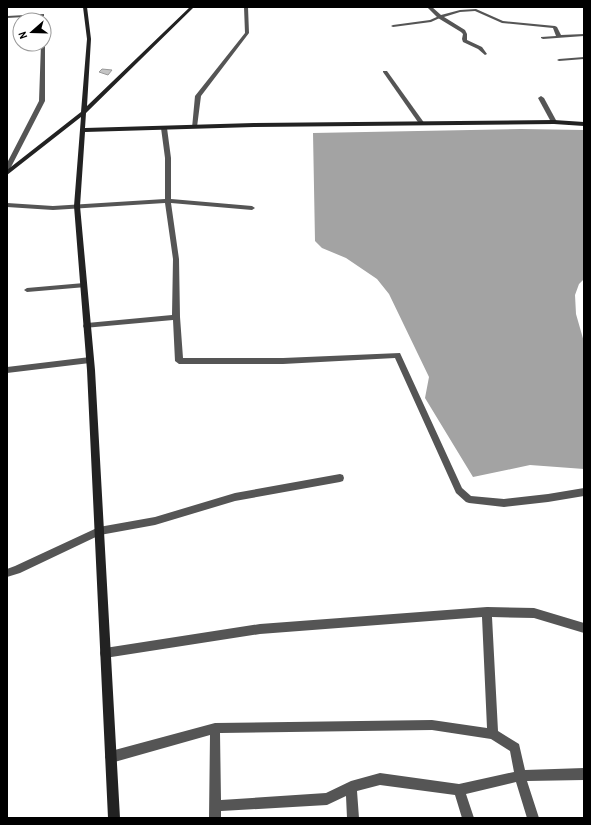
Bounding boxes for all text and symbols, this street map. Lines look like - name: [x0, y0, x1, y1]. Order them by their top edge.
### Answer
- north arrow: [12, 12, 52, 52]
- text: N: [15, 30, 30, 41]

